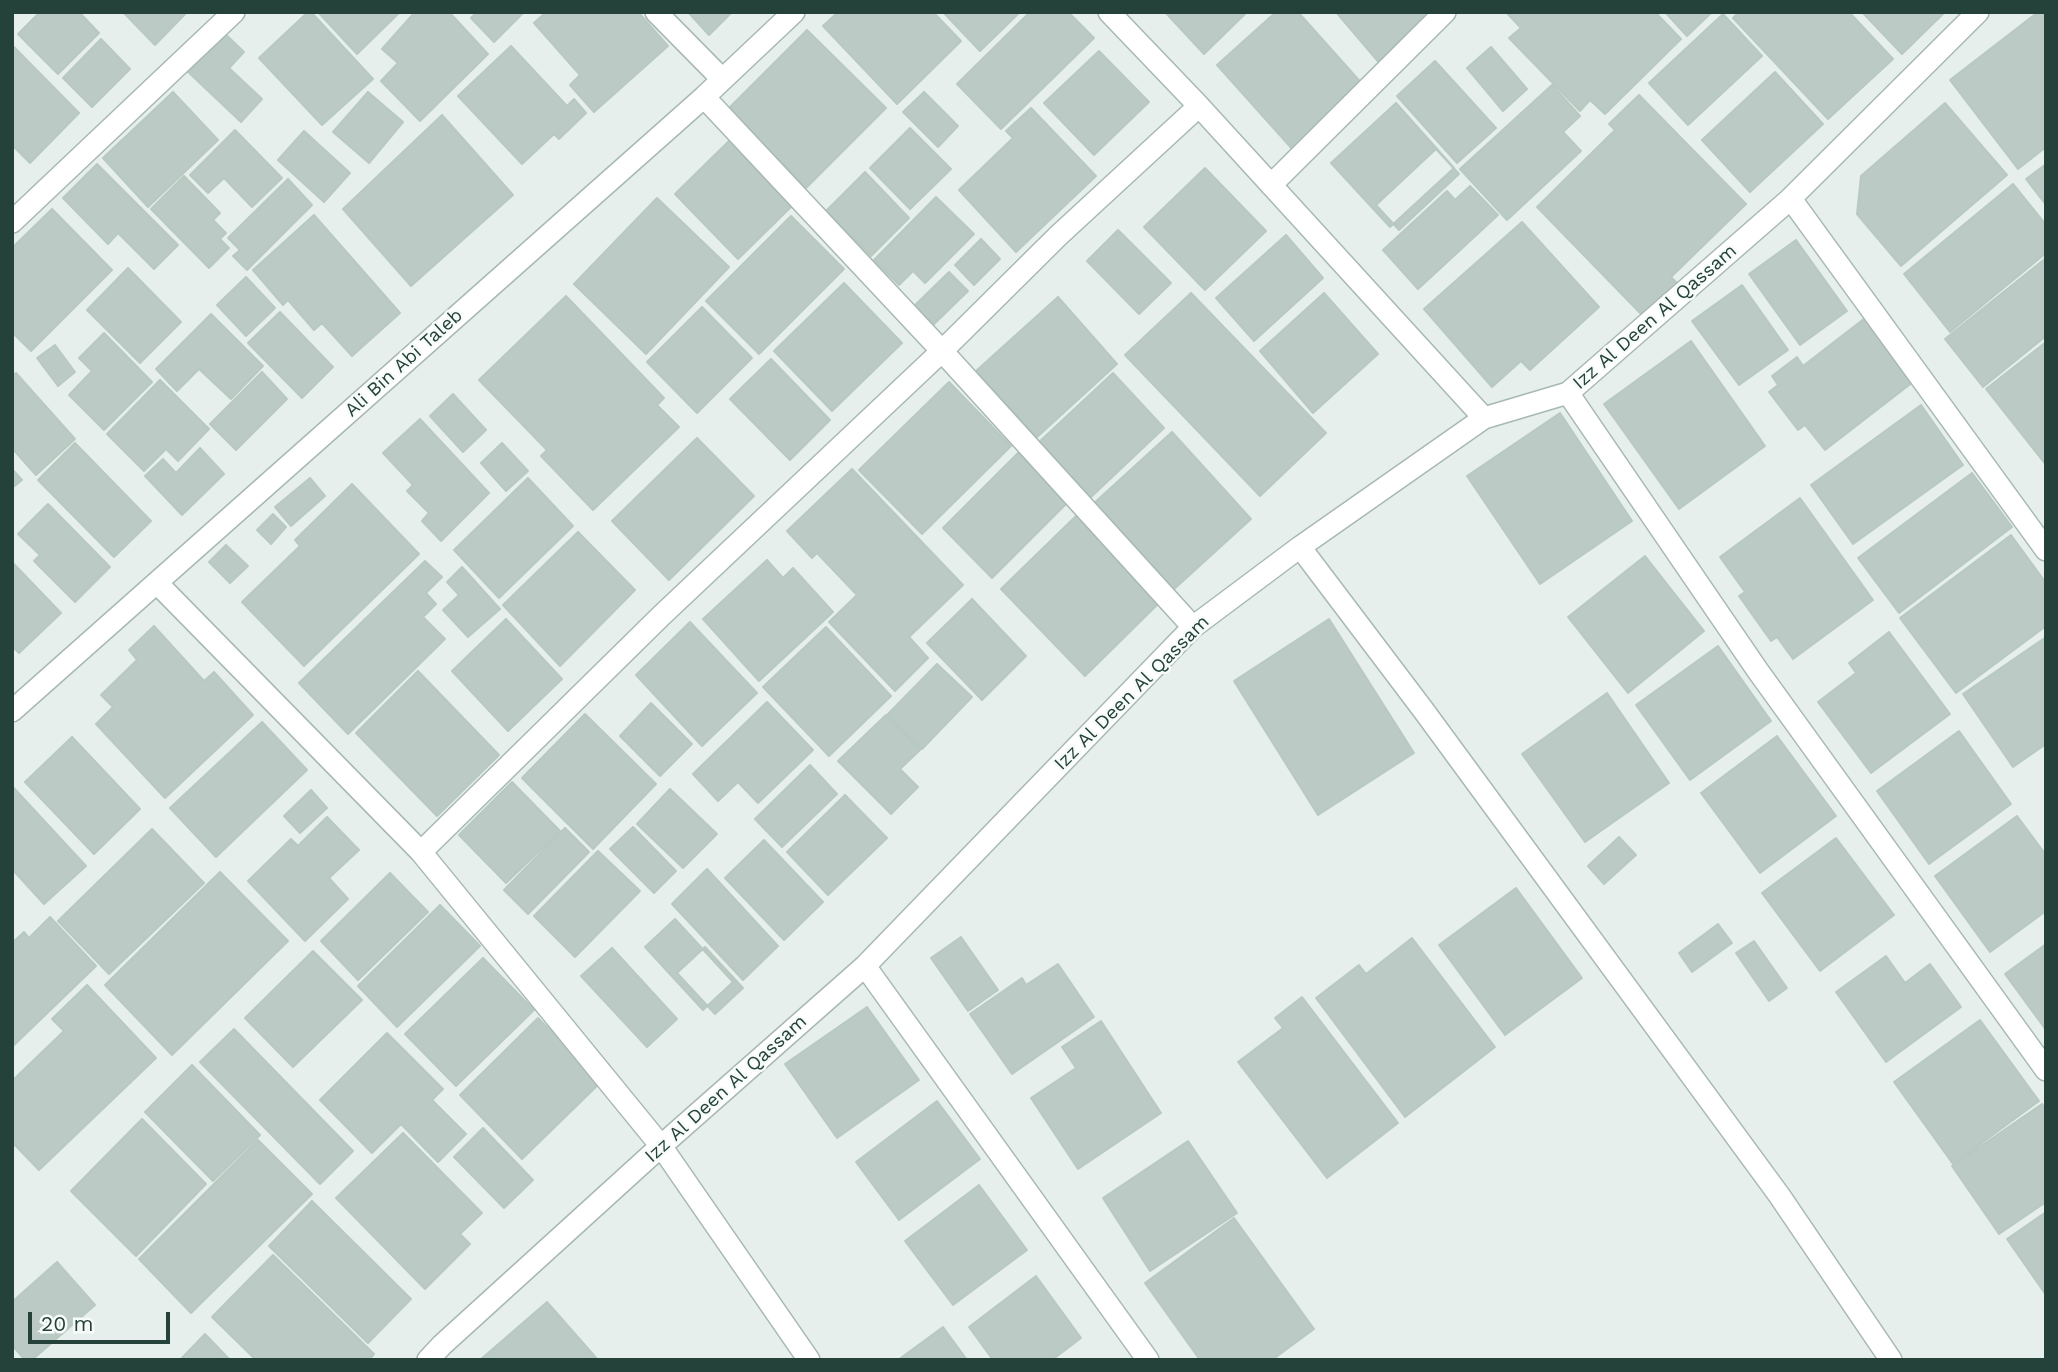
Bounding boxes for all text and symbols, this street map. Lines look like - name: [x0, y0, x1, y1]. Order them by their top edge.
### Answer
- street label: Izz Al Deen Al Qassam: [1568, 240, 1742, 394]
- street label: Ali Bin Abi Taleb: [340, 304, 468, 422]
- street label: Izz Al Deen Al Qassam: [1050, 611, 1214, 775]
- street label: Izz Al Deen Al Qassam: [640, 1010, 812, 1168]
- scale bar: [32, 1298, 173, 1342]
- text: 20 m: [41, 1311, 93, 1336]

